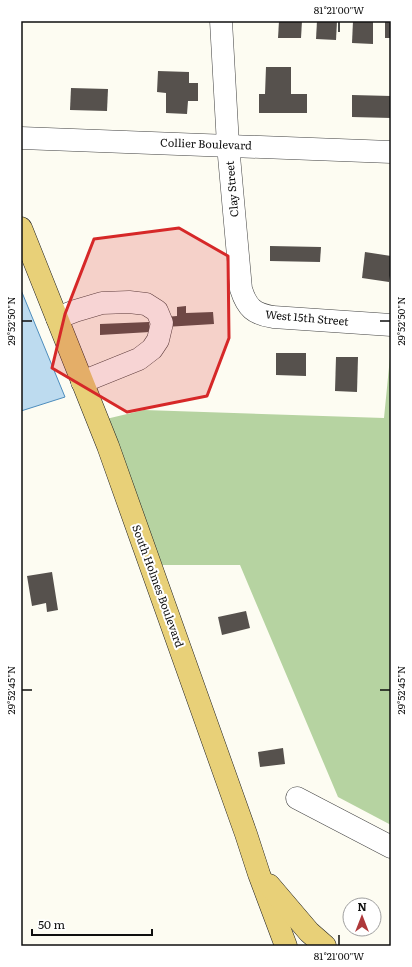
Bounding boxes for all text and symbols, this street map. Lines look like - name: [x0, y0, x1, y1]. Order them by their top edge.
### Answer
- text: 81°21'00"W: [314, 2, 364, 17]
- street label: Collier Boulevard: [160, 133, 252, 153]
- street label: Clay Street: [221, 160, 241, 218]
- text: 29°52'50"N: [3, 296, 18, 346]
- text: 29°52'50"N: [393, 296, 408, 346]
- street label: West 15th Street: [265, 305, 350, 329]
- street label: South Holmes Boulevard: [129, 522, 189, 650]
- text: 29°52'45"N: [3, 666, 18, 714]
- text: 29°52'45"N: [393, 666, 408, 714]
- north arrow: [342, 897, 382, 937]
- text: N: [357, 898, 367, 914]
- scale bar: [32, 911, 152, 937]
- text: 50 m: [38, 915, 65, 933]
- text: 81°21'00"W: [314, 948, 364, 963]

